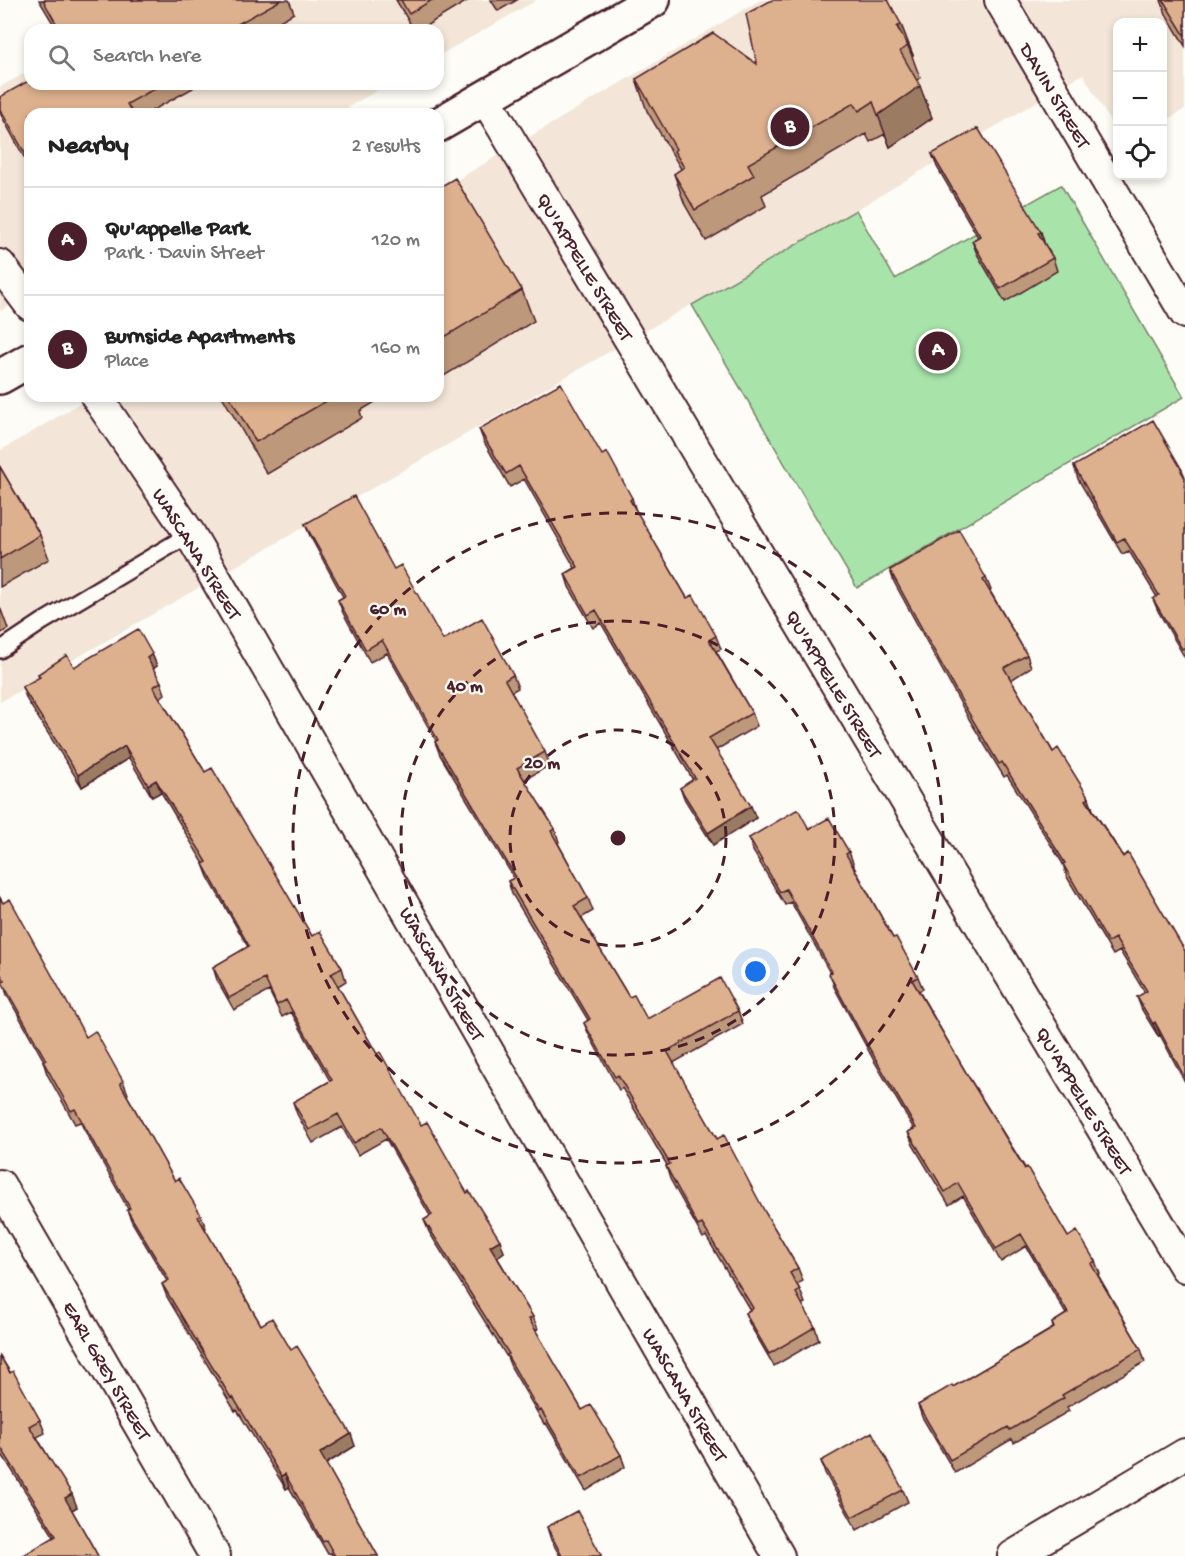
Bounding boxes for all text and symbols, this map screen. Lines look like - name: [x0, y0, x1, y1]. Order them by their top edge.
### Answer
- map controls: [1113, 18, 1167, 180]
- button: +: [1113, 18, 1167, 72]
- search box: [24, 24, 444, 90]
- street label: DAVIN STREET: [1012, 38, 1094, 155]
- icon: search: [45, 41, 78, 74]
- text: Search here: [93, 44, 201, 70]
- button: −: [1113, 72, 1167, 126]
- pin: B: [770, 104, 810, 150]
- button: locate: [1113, 126, 1167, 180]
- text: Nearby: [48, 132, 129, 163]
- text: 2 results: [351, 136, 420, 159]
- street label: QU'APPELLE STREET: [530, 190, 637, 347]
- text: Qu'appelle Park: [105, 217, 249, 243]
- text: A: [62, 230, 73, 253]
- text: 120 m: [372, 230, 420, 253]
- text: Park · Davin Street: [105, 243, 264, 266]
- text: Burnside Apartments: [105, 325, 294, 351]
- pin: A: [918, 328, 958, 374]
- text: B: [62, 338, 73, 361]
- text: 160 m: [371, 338, 420, 361]
- text: Place: [105, 351, 149, 374]
- street label: WASCANA STREET: [145, 485, 245, 626]
- text: 60 m: [370, 600, 406, 621]
- street label: QU'APPELLE STREET: [779, 607, 886, 764]
- text: 40 m: [446, 677, 483, 698]
- text: 20 m: [524, 754, 560, 775]
- centre of rings: [608, 828, 628, 848]
- street label: WASCANA STREET: [392, 904, 488, 1047]
- your location: [741, 957, 770, 986]
- street label: QU'APPELLE STREET: [1029, 1024, 1136, 1181]
- street label: EARL GREY STREET: [56, 1298, 155, 1446]
- street label: WASCANA STREET: [635, 1325, 731, 1468]

